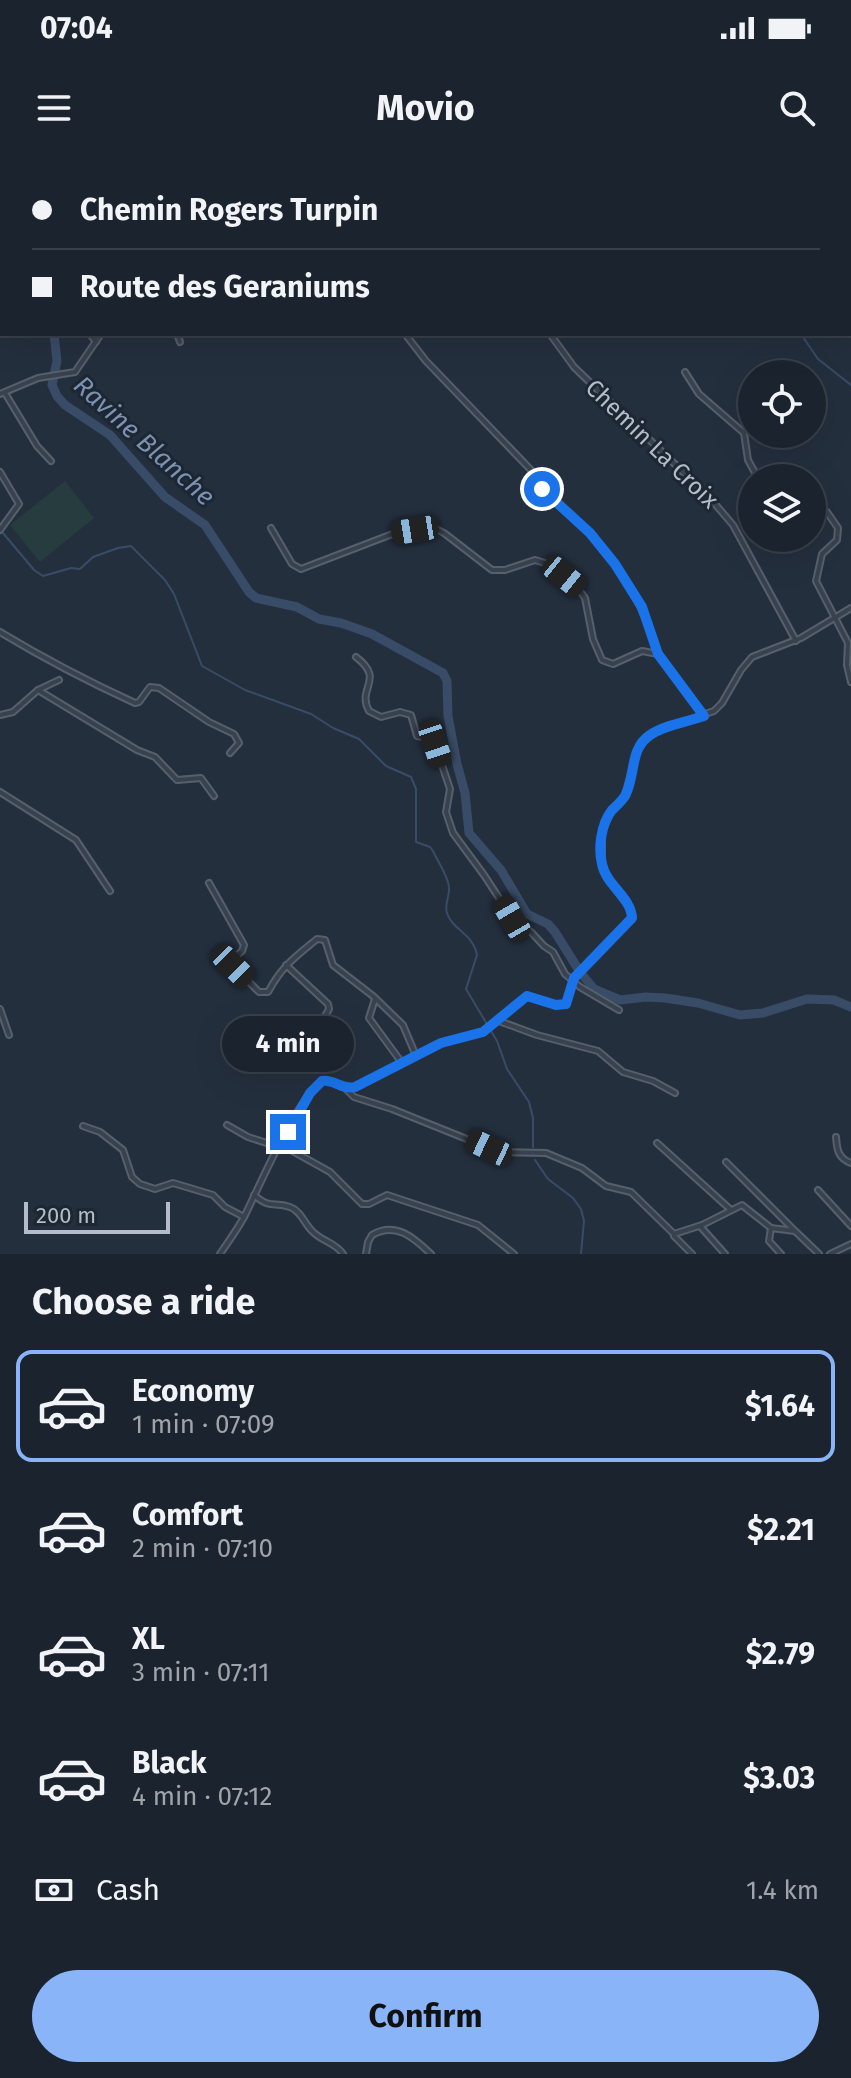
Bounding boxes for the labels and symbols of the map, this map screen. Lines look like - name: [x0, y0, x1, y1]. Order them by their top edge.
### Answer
- water label: Ravine Blanche: [67, 370, 221, 512]
- street label: Chemin La Croix: [580, 374, 724, 515]
- route start: [524, 471, 560, 507]
- car: [389, 514, 441, 546]
- car: [538, 552, 590, 600]
- car: [416, 717, 454, 771]
- car: [490, 891, 534, 945]
- car: [208, 941, 258, 991]
- callout: 4 min: [222, 1016, 354, 1072]
- route end: [270, 1114, 306, 1150]
- car: [462, 1127, 516, 1169]
- scale bar: [24, 1198, 170, 1234]

